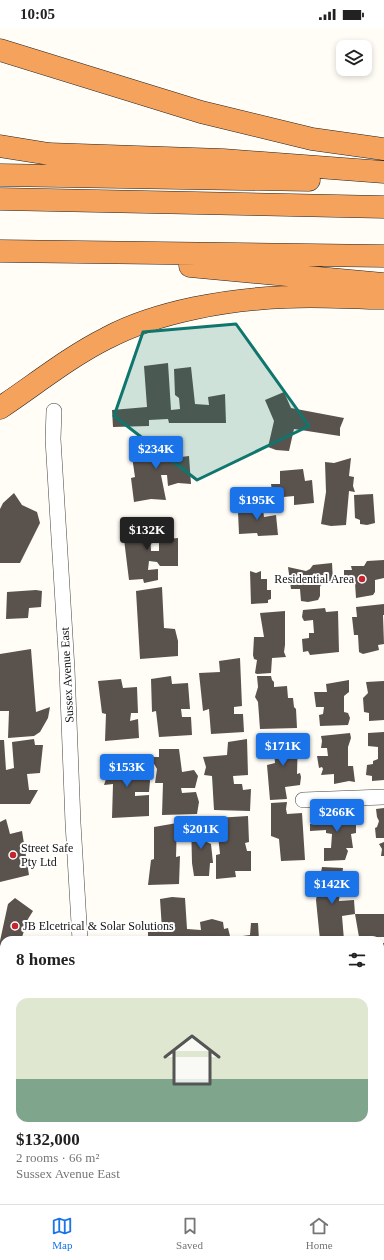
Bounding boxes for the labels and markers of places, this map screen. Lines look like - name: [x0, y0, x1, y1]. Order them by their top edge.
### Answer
- pin: $234K: [128, 436, 184, 470]
- pin: $195K: [229, 487, 285, 521]
- pin: $132K: [119, 517, 175, 551]
- place label: Residential Area: [274, 572, 355, 586]
- marker: Residential Area: [357, 574, 367, 584]
- pin: $171K: [255, 733, 311, 767]
- pin: $153K: [99, 754, 155, 788]
- pin: $266K: [309, 799, 365, 833]
- pin: $201K: [173, 816, 229, 850]
- place label: Street Safe Pty Ltd: [21, 841, 73, 869]
- marker: Street Safe Pty Ltd: [8, 850, 18, 860]
- pin: $142K: [304, 871, 360, 905]
- place label: JB Elcetrical & Solar Solutions: [23, 919, 174, 933]
- marker: JB Elcetrical & Solar Solutions: [10, 921, 20, 931]

